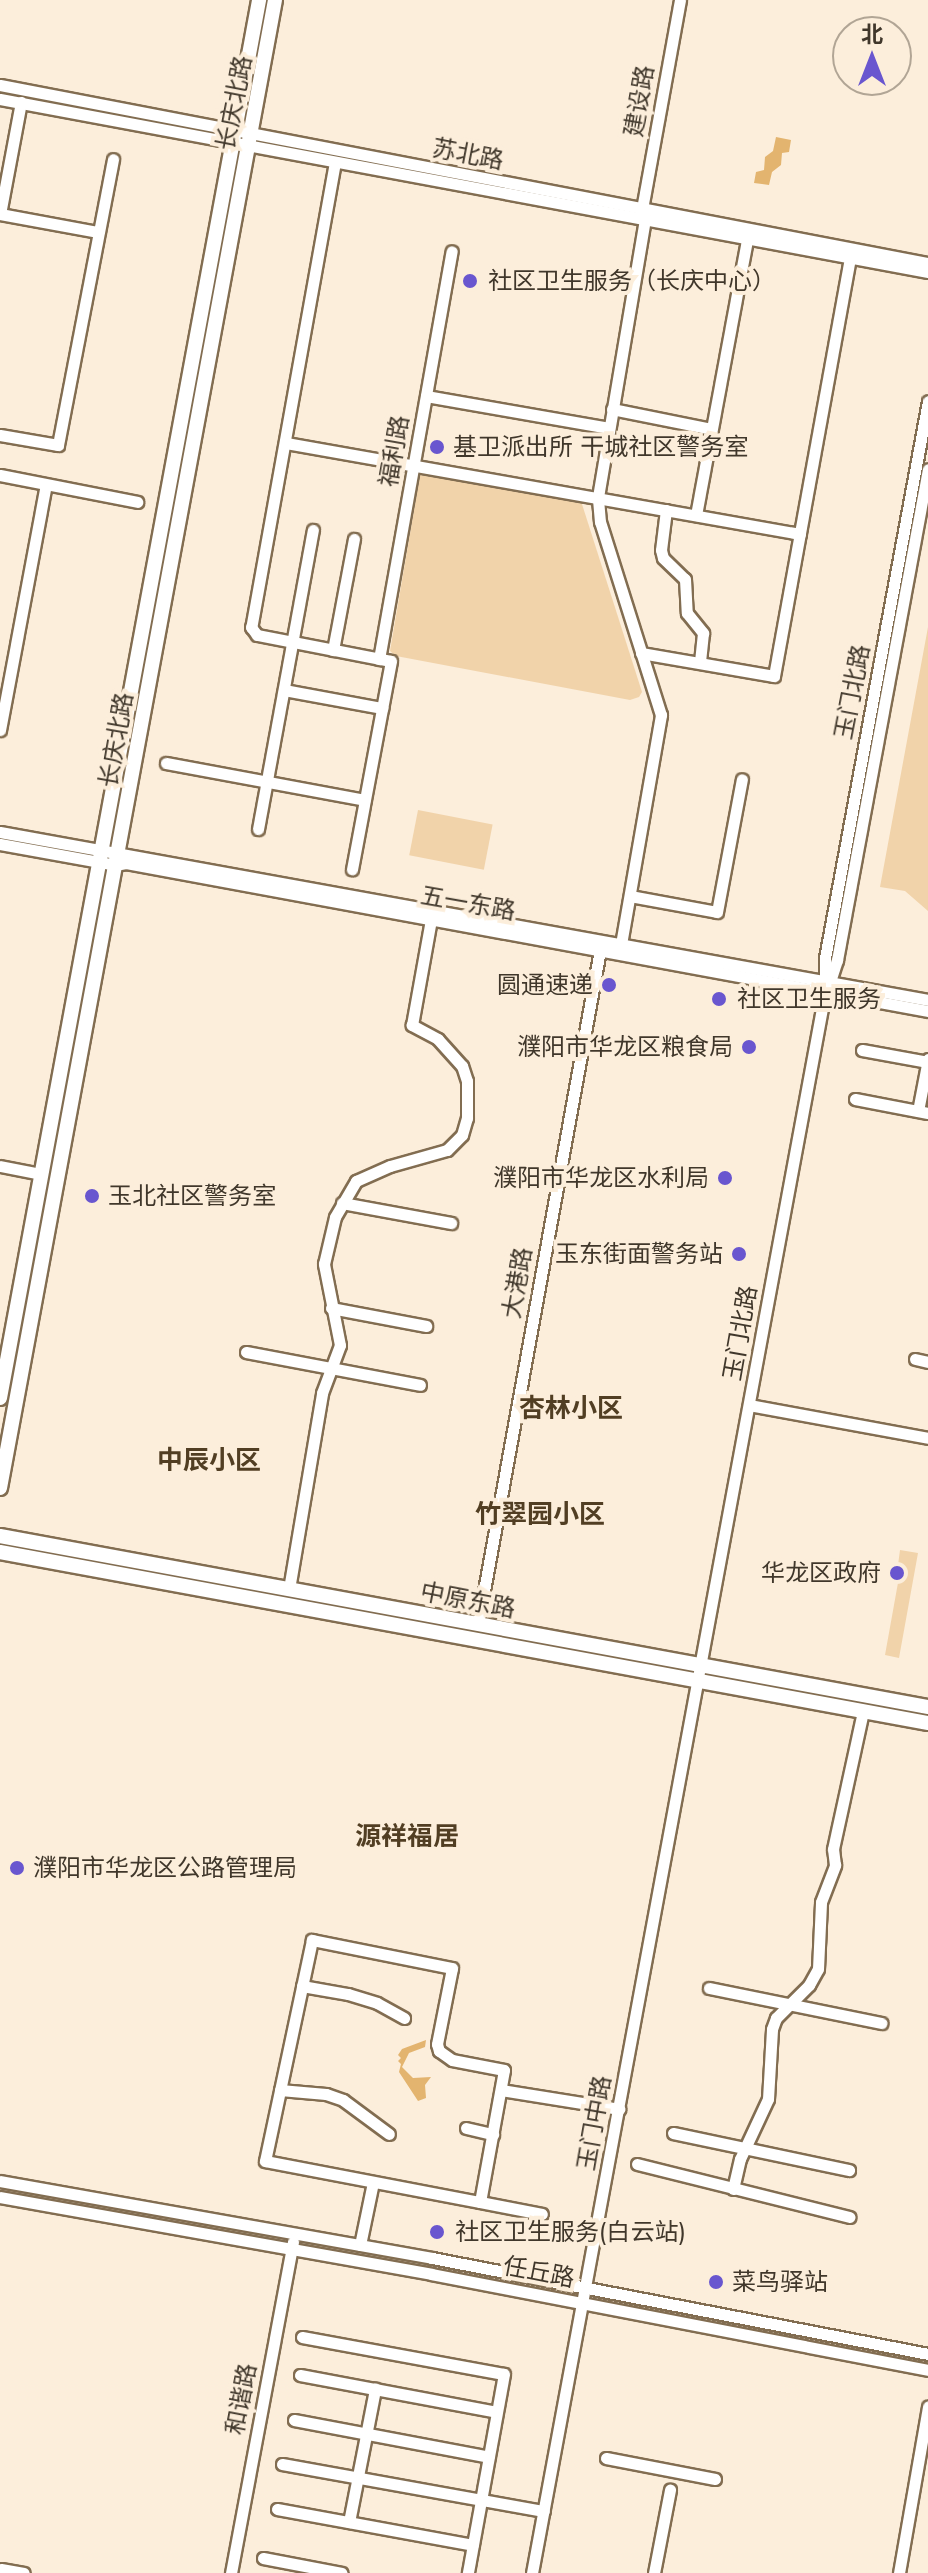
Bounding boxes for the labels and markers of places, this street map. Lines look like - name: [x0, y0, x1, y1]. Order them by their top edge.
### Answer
- place label: 社区卫生服务（长庆中心）: [488, 267, 776, 295]
- marker: 社区卫生服务（长庆中心）: [459, 270, 481, 292]
- place label: 基卫派出所 干城社区警务室: [453, 433, 748, 461]
- marker: 基卫派出所 干城社区警务室: [428, 438, 446, 456]
- place label: 圆通速递: [497, 971, 593, 999]
- marker: 圆通速递: [600, 976, 618, 994]
- place label: 社区卫生服务: [737, 985, 881, 1013]
- marker: 社区卫生服务: [708, 988, 730, 1010]
- place label: 濮阳市华龙区粮食局: [517, 1033, 733, 1061]
- marker: 濮阳市华龙区粮食局: [740, 1038, 758, 1056]
- place label: 濮阳市华龙区水利局: [493, 1164, 709, 1192]
- marker: 濮阳市华龙区水利局: [716, 1169, 734, 1187]
- place label: 玉北社区警务室: [108, 1182, 276, 1210]
- marker: 玉北社区警务室: [83, 1187, 101, 1205]
- place label: 玉东街面警务站: [555, 1240, 723, 1268]
- marker: 玉东街面警务站: [730, 1245, 748, 1263]
- place label: 华龙区政府: [761, 1559, 881, 1587]
- marker: 华龙区政府: [888, 1564, 906, 1582]
- place label: 濮阳市华龙区公路管理局: [33, 1854, 297, 1882]
- marker: 濮阳市华龙区公路管理局: [8, 1859, 26, 1877]
- place label: 社区卫生服务(白云站): [455, 2218, 686, 2246]
- marker: 社区卫生服务(白云站): [426, 2221, 448, 2243]
- place label: 菜鸟驿站: [732, 2268, 828, 2296]
- marker: 菜鸟驿站: [707, 2273, 725, 2291]

